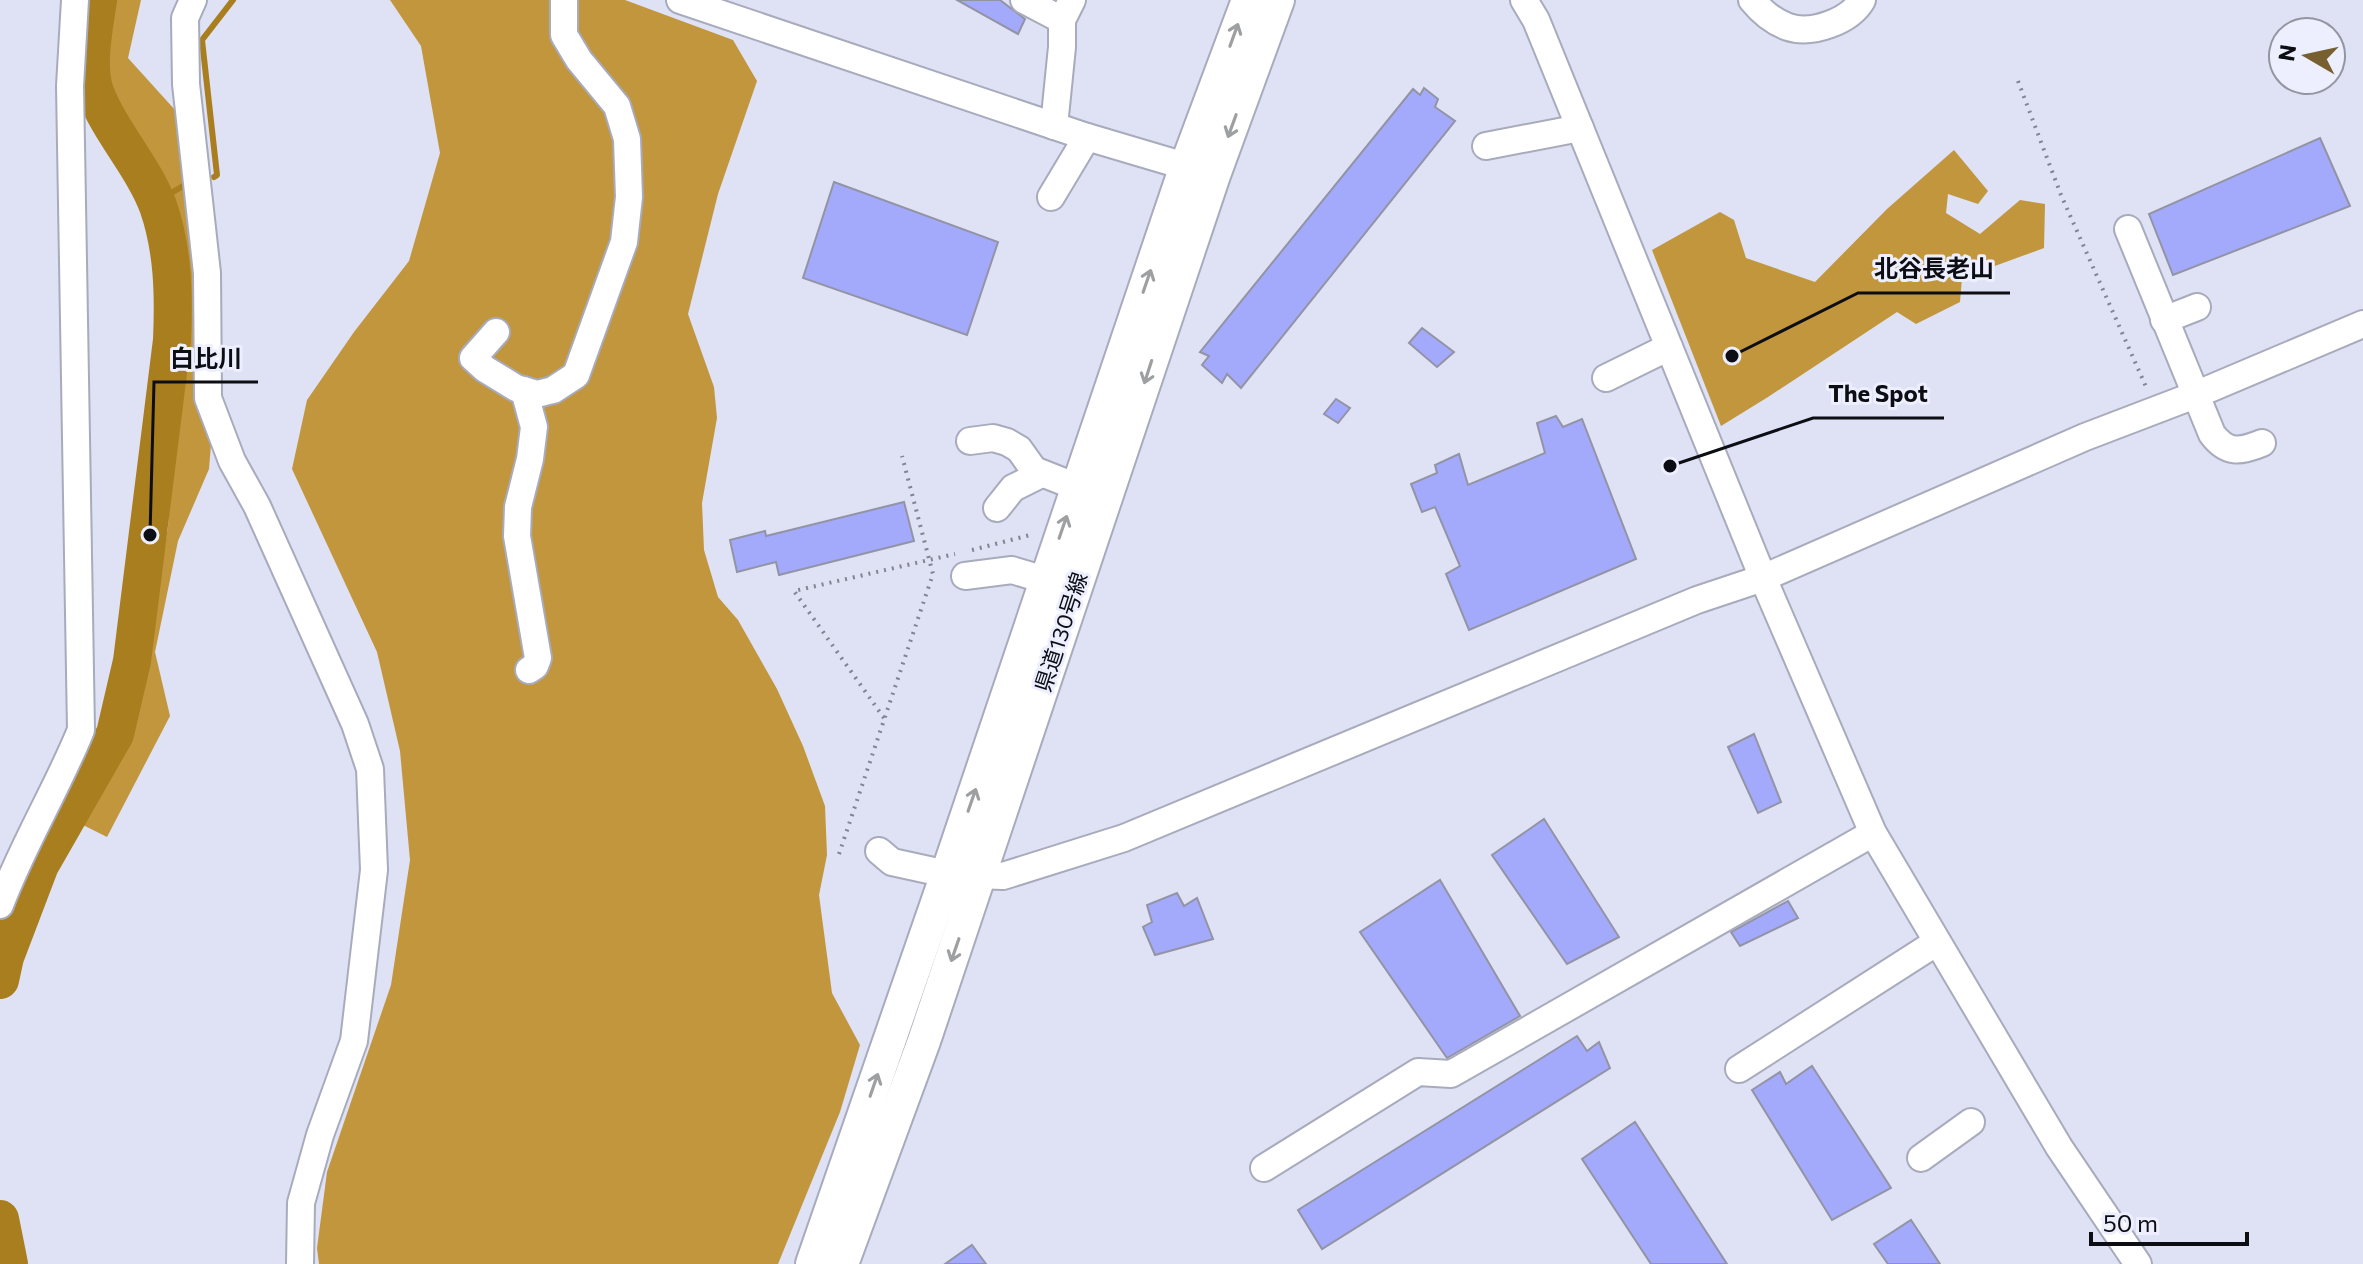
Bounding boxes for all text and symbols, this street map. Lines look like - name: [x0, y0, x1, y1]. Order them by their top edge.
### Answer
- north arrow: [2267, 16, 2347, 96]
- one-way arrow: [1228, 24, 1242, 48]
- text: N: [2272, 43, 2301, 63]
- one-way arrow: [1223, 113, 1238, 138]
- callout: 北谷長老山: [1858, 245, 2010, 293]
- text: 北谷長老山: [1874, 253, 1994, 282]
- one-way arrow: [1141, 268, 1156, 293]
- callout: 白比川: [154, 334, 258, 382]
- text: 白比川: [170, 343, 242, 372]
- one-way arrow: [1139, 359, 1154, 384]
- callout: The Spot: [1813, 370, 1944, 418]
- text: The Spot: [1828, 378, 1928, 407]
- one-way arrow: [1057, 515, 1072, 540]
- street label: 県道130号線: [1028, 569, 1093, 695]
- one-way arrow: [965, 787, 980, 812]
- one-way arrow: [947, 938, 962, 963]
- one-way arrow: [868, 1073, 882, 1097]
- scale bar: [2091, 1196, 2247, 1246]
- text: 50 m: [2103, 1208, 2158, 1237]

